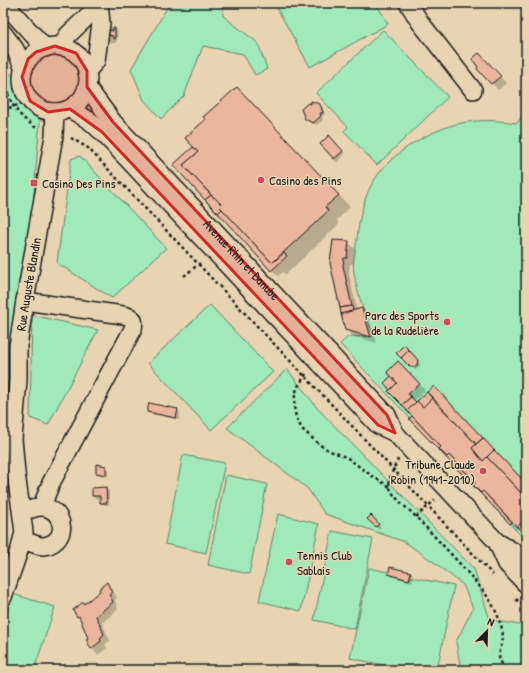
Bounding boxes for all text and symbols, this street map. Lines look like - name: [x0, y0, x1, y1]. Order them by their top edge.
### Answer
- place label: Casino des Pins: [269, 171, 342, 189]
- place label: Casino Des Pins: [42, 174, 116, 192]
- marker: Casino des Pins: [256, 175, 266, 185]
- marker: Casino Des Pins: [29, 178, 39, 188]
- street label: Avenue Rhin et Danube: [199, 215, 284, 304]
- street label: Rue Auguste Blandin: [11, 236, 45, 332]
- place label: Parc des Sports de la Rudelière: [365, 306, 439, 339]
- marker: Parc des Sports de la Rudelière: [442, 317, 452, 327]
- place label: Tribune Claude Robin (1941-2010): [391, 455, 475, 488]
- marker: Tribune Claude Robin (1941-2010): [478, 466, 488, 476]
- place label: Tennis Club Sablais: [297, 546, 352, 579]
- marker: Tennis Club Sablais: [284, 557, 294, 567]
- north arrow: [467, 611, 507, 651]
- text: N: [485, 614, 496, 629]

